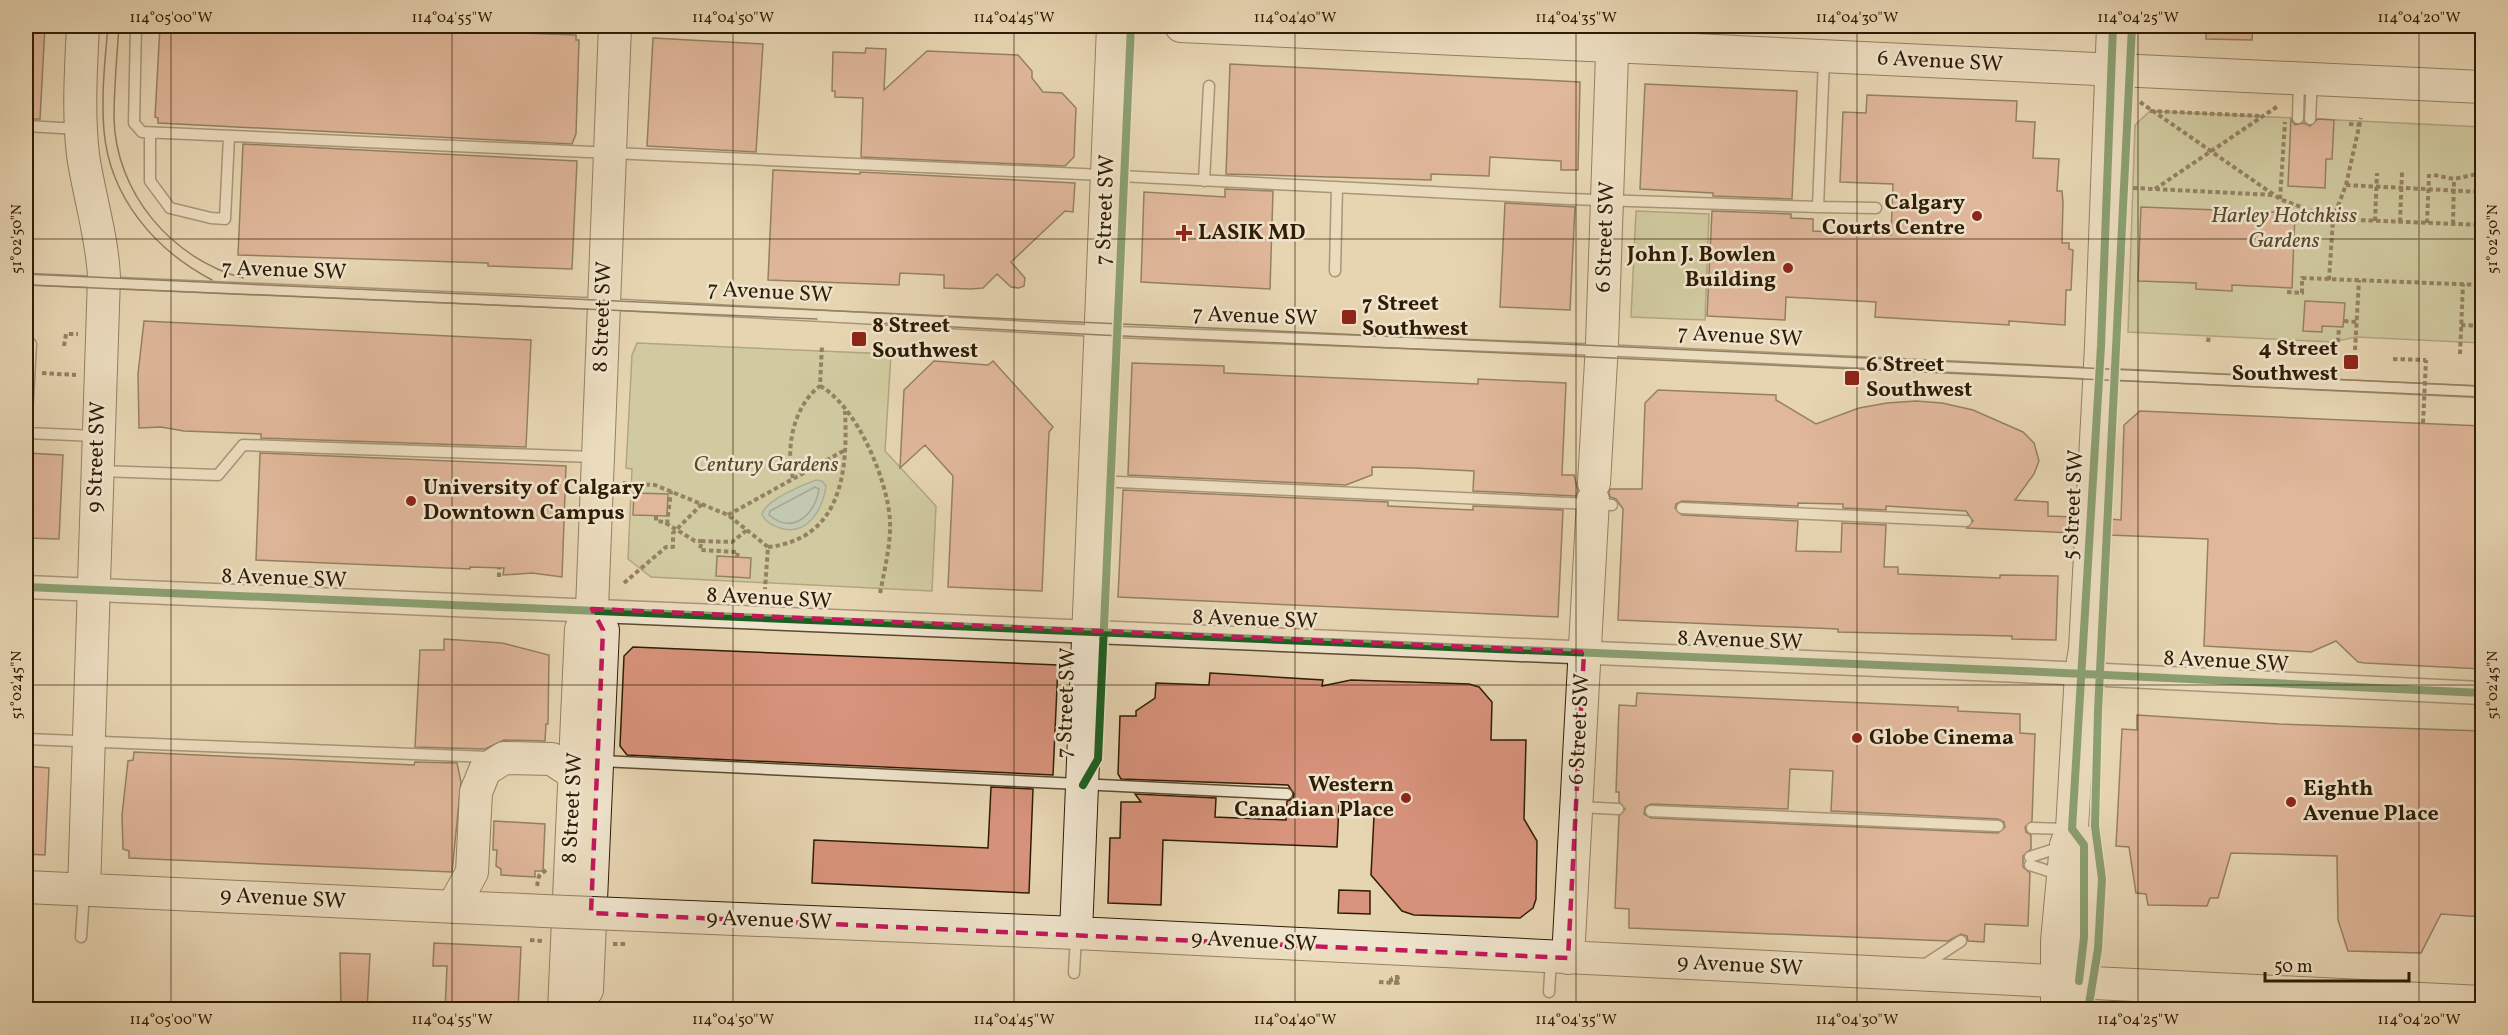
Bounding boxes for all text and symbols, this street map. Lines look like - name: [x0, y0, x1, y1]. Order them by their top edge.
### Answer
- text: 114°05'00"W: [129, 8, 213, 29]
- text: 114°04'55"W: [412, 8, 492, 29]
- text: 114°04'50"W: [692, 8, 774, 29]
- text: 114°04'45"W: [973, 8, 1055, 29]
- text: 114°04'40"W: [1254, 8, 1336, 29]
- text: 114°04'35"W: [1535, 8, 1617, 29]
- text: 114°04'30"W: [1816, 8, 1898, 29]
- text: 114°04'25"W: [2097, 8, 2179, 29]
- text: 114°04'20"W: [2378, 8, 2460, 29]
- street label: 6 Avenue SW: [1876, 43, 2004, 81]
- street label: 7 Street SW: [1089, 154, 1123, 266]
- street label: 6 Street SW: [1589, 181, 1623, 293]
- place label: Calgary Courts Centre: [1822, 188, 1966, 244]
- park label: Harley Hotchkiss Gardens: [2211, 201, 2357, 257]
- text: 51°02'50"N: [7, 204, 28, 274]
- text: 51°02'50"N: [2483, 204, 2504, 274]
- marker: Calgary Courts Centre: [1970, 209, 1984, 223]
- place label: LASIK MD: [1198, 218, 1305, 249]
- marker: LASIK MD: [1175, 224, 1193, 242]
- place label: John J. Bowlen Building: [1626, 240, 1776, 296]
- street label: 7 Avenue SW: [221, 253, 347, 289]
- street label: 8 Street SW: [586, 261, 620, 373]
- marker: John J. Bowlen Building: [1781, 261, 1795, 275]
- street label: 7 Avenue SW: [707, 274, 833, 312]
- place label: 7 Street Southwest: [1362, 289, 1468, 345]
- street label: 7 Avenue SW: [1192, 299, 1318, 335]
- marker: 7 Street Southwest: [1340, 308, 1358, 326]
- place label: 8 Street Southwest: [872, 311, 978, 367]
- street label: 7 Avenue SW: [1677, 318, 1803, 356]
- marker: 8 Street Southwest: [850, 330, 868, 348]
- place label: 4 Street Southwest: [2232, 334, 2338, 390]
- place label: 6 Street Southwest: [1866, 350, 1972, 406]
- marker: 4 Street Southwest: [2342, 353, 2360, 371]
- marker: 6 Street Southwest: [1843, 369, 1861, 387]
- street label: 9 Street SW: [80, 401, 114, 513]
- street label: 5 Street SW: [2056, 449, 2092, 561]
- park label: Century Gardens: [693, 450, 839, 481]
- place label: University of Calgary Downtown Campus: [423, 473, 645, 529]
- marker: University of Calgary Downtown Campus: [404, 494, 418, 508]
- street label: 8 Avenue SW: [221, 561, 347, 597]
- street label: 8 Avenue SW: [705, 580, 833, 618]
- street label: 8 Avenue SW: [1192, 602, 1318, 638]
- street label: 8 Avenue SW: [1677, 623, 1803, 659]
- street label: 8 Avenue SW: [2162, 643, 2290, 681]
- street label: 7 Street SW: [1050, 647, 1084, 759]
- text: 51°02'45"N: [7, 651, 28, 719]
- text: 51°02'45"N: [2483, 651, 2504, 719]
- street label: 6 Street SW: [1562, 673, 1598, 785]
- place label: Globe Cinema: [1869, 723, 2014, 754]
- marker: Globe Cinema: [1850, 731, 1864, 745]
- street label: 8 Street SW: [555, 752, 591, 864]
- place label: Western Canadian Place: [1234, 770, 1394, 826]
- place label: Eighth Avenue Place: [2303, 774, 2439, 830]
- marker: Western Canadian Place: [1399, 791, 1413, 805]
- marker: Eighth Avenue Place: [2284, 795, 2298, 809]
- street label: 9 Avenue SW: [219, 880, 347, 918]
- street label: 9 Avenue SW: [706, 903, 832, 939]
- street label: 9 Avenue SW: [1190, 923, 1318, 961]
- scale bar: [2265, 945, 2409, 983]
- street label: 9 Avenue SW: [1676, 947, 1804, 985]
- text: 50 m: [2274, 955, 2313, 980]
- text: 114°05'00"W: [129, 1010, 213, 1031]
- text: 114°04'55"W: [412, 1010, 492, 1031]
- text: 114°04'50"W: [692, 1010, 774, 1031]
- text: 114°04'45"W: [973, 1010, 1055, 1031]
- text: 114°04'40"W: [1254, 1010, 1336, 1031]
- text: 114°04'35"W: [1535, 1010, 1617, 1031]
- text: 114°04'30"W: [1816, 1010, 1898, 1031]
- text: 114°04'25"W: [2097, 1010, 2179, 1031]
- text: 114°04'20"W: [2378, 1010, 2460, 1031]

